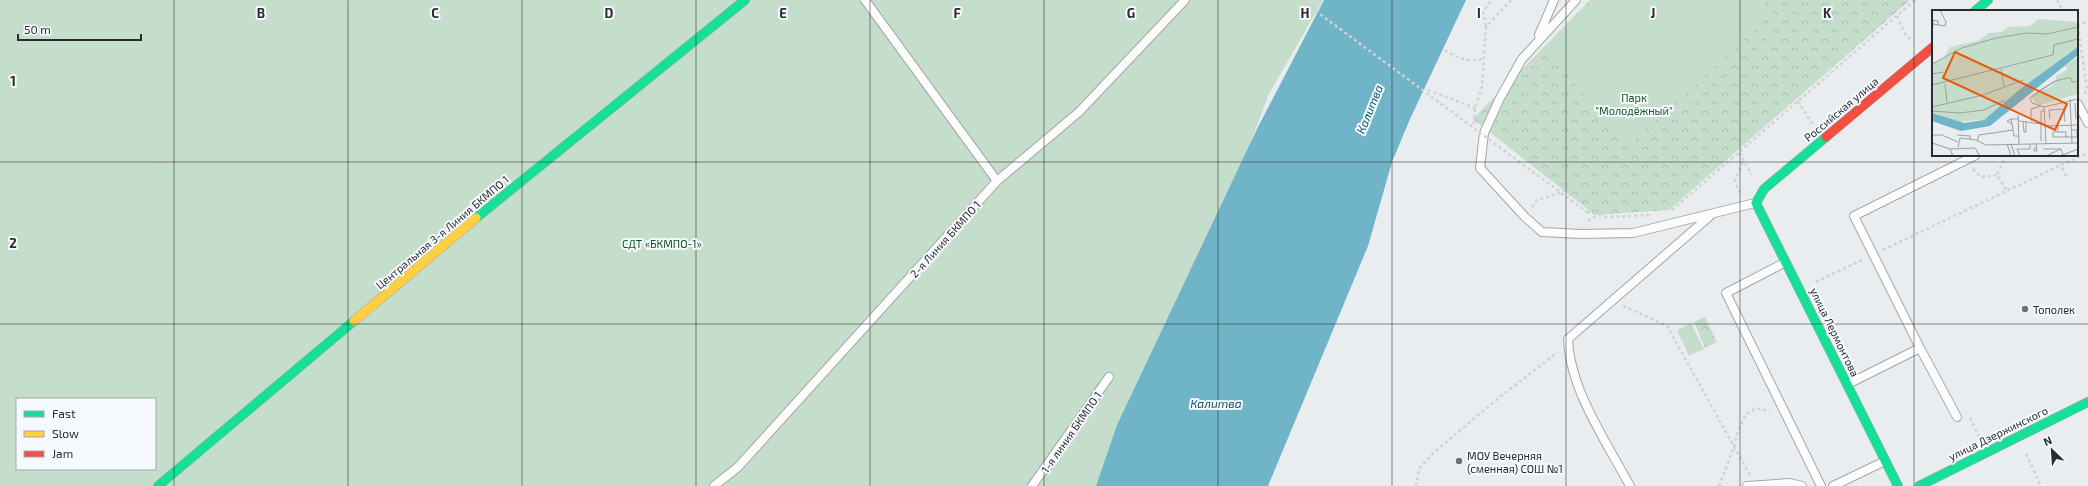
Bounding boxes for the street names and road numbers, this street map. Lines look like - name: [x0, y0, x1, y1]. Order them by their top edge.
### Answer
- street label: Российская улица: [1801, 74, 1881, 145]
- street label: Центральная 3-я Линия БКМПО 1: [373, 173, 511, 291]
- street label: 2-я Линия БКМПО 1: [907, 198, 983, 280]
- street label: улица Лермонтова: [1807, 285, 1862, 379]
- street label: 1-я линия БКМПО 1: [1038, 389, 1104, 475]
- street label: улица Дзержинского: [1946, 403, 2050, 464]

